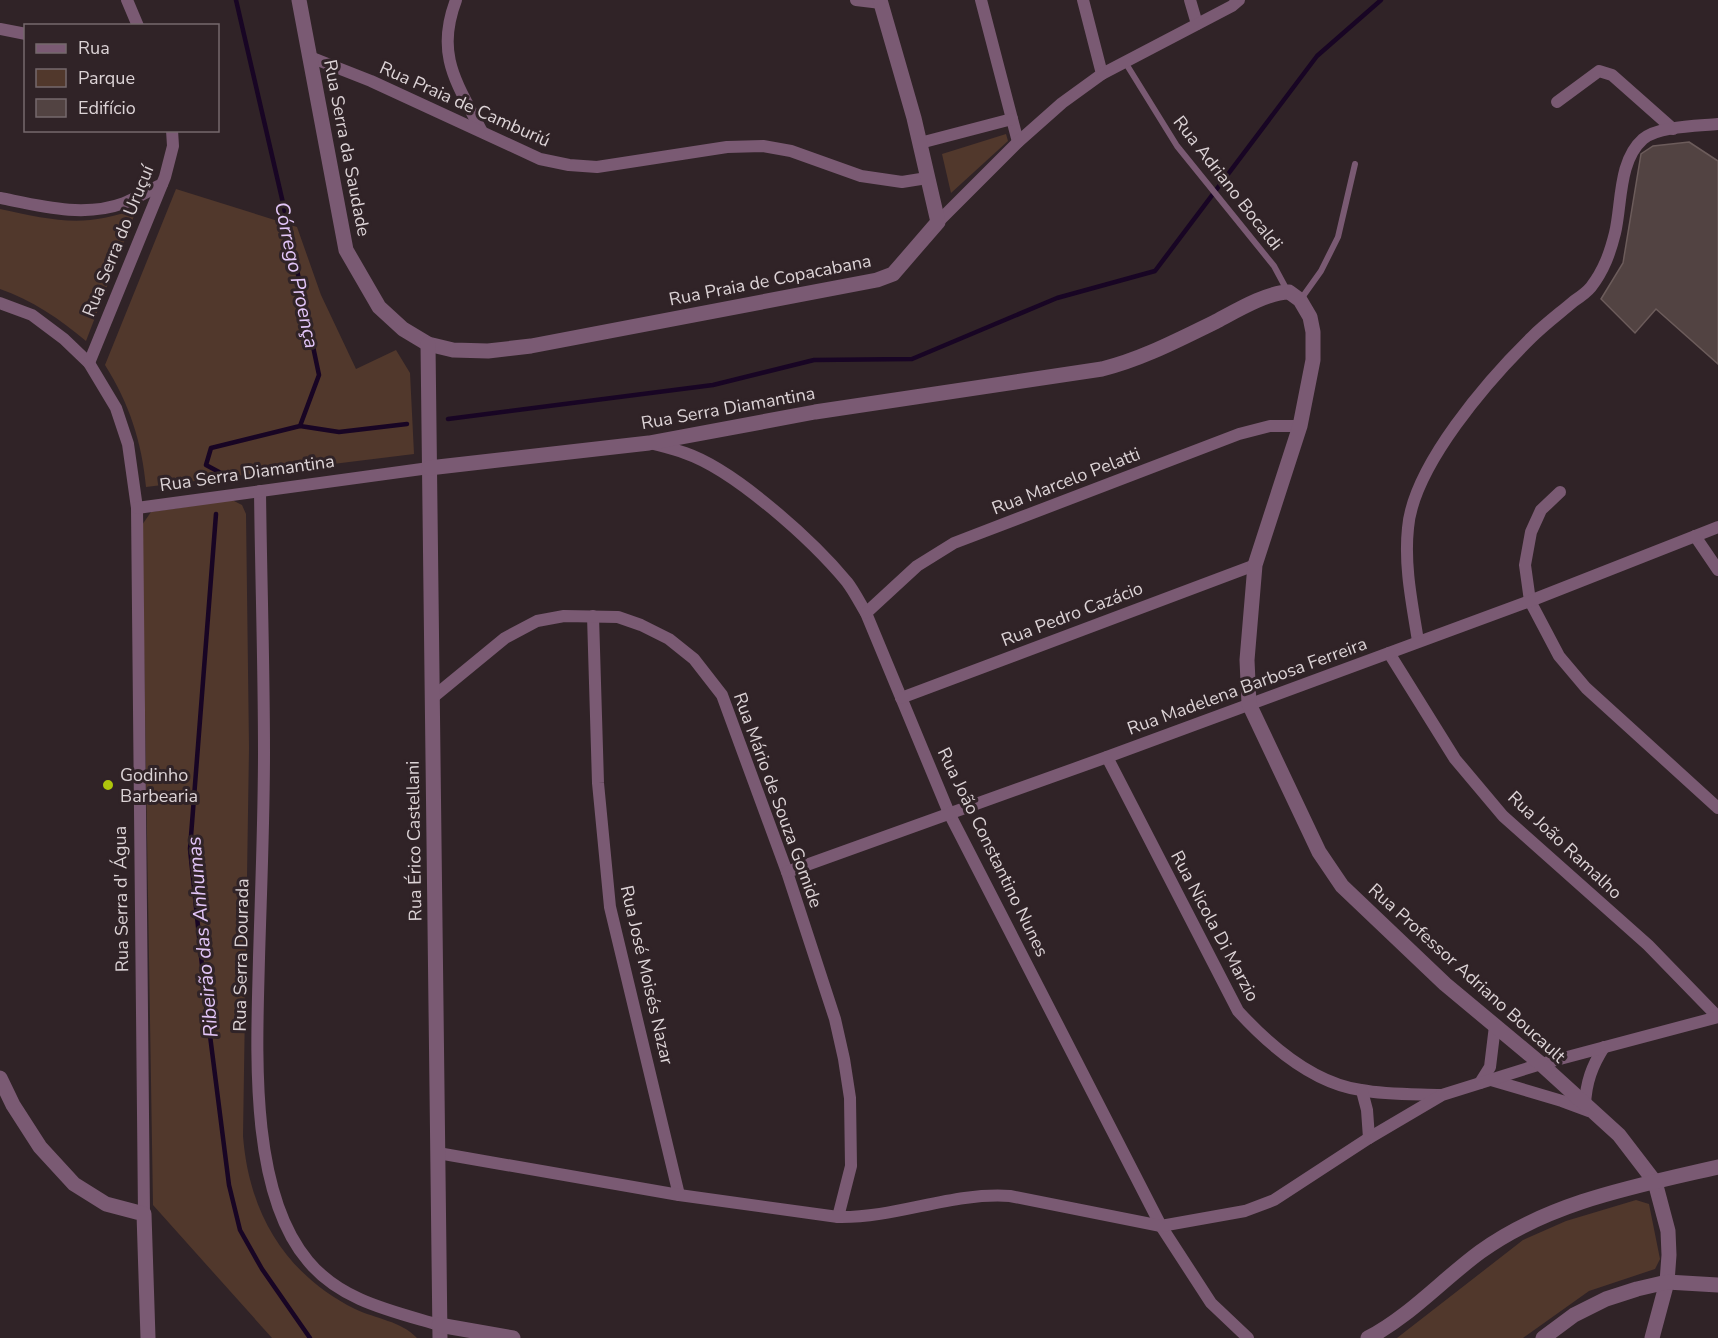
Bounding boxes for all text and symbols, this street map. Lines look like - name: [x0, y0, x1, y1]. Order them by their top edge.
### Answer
- legend: [24, 24, 219, 132]
- text: Rua: [78, 36, 110, 60]
- street label: Rua Praia de Camburiú: [376, 56, 554, 152]
- street label: Rua Serra da Saudade: [318, 58, 376, 238]
- text: Parque: [78, 66, 135, 90]
- text: Edifício: [78, 96, 136, 120]
- street label: Rua Adriano Bocaldi: [1168, 111, 1288, 255]
- street label: Rua Serra do Uruçuí: [77, 161, 160, 320]
- water label: Córrego Proença: [268, 199, 325, 351]
- street label: Rua Praia de Copacabana: [667, 249, 873, 311]
- street label: Rua Serra Diamantina: [639, 381, 817, 435]
- street label: Rua Marcelo Pelatti: [988, 442, 1144, 520]
- street label: Rua Serra Diamantina: [158, 449, 336, 497]
- street label: Rua Pedro Cazácio: [998, 576, 1146, 652]
- street label: Rua Madelena Barbosa Ferreira: [1124, 631, 1370, 741]
- street label: Rua Mário de Souza Gomide: [728, 689, 828, 911]
- street label: Rua João Constantino Nunes: [932, 743, 1054, 961]
- street label: Rua Érico Castellani: [401, 761, 427, 921]
- place label: Godinho Barbearia: [120, 763, 198, 808]
- marker: Godinho Barbearia: [101, 778, 115, 792]
- street label: Rua João Ramalho: [1503, 786, 1627, 904]
- street label: Rua Serra d' Água: [108, 826, 134, 972]
- water label: Ribeirão das Anhumas: [180, 835, 225, 1039]
- street label: Rua Nicola Di Marzio: [1165, 846, 1265, 1006]
- street label: Rua Serra Dourada: [228, 878, 254, 1032]
- street label: Rua Professor Adriano Boucault: [1363, 878, 1571, 1069]
- street label: Rua José Moisés Nazar: [615, 883, 679, 1067]

